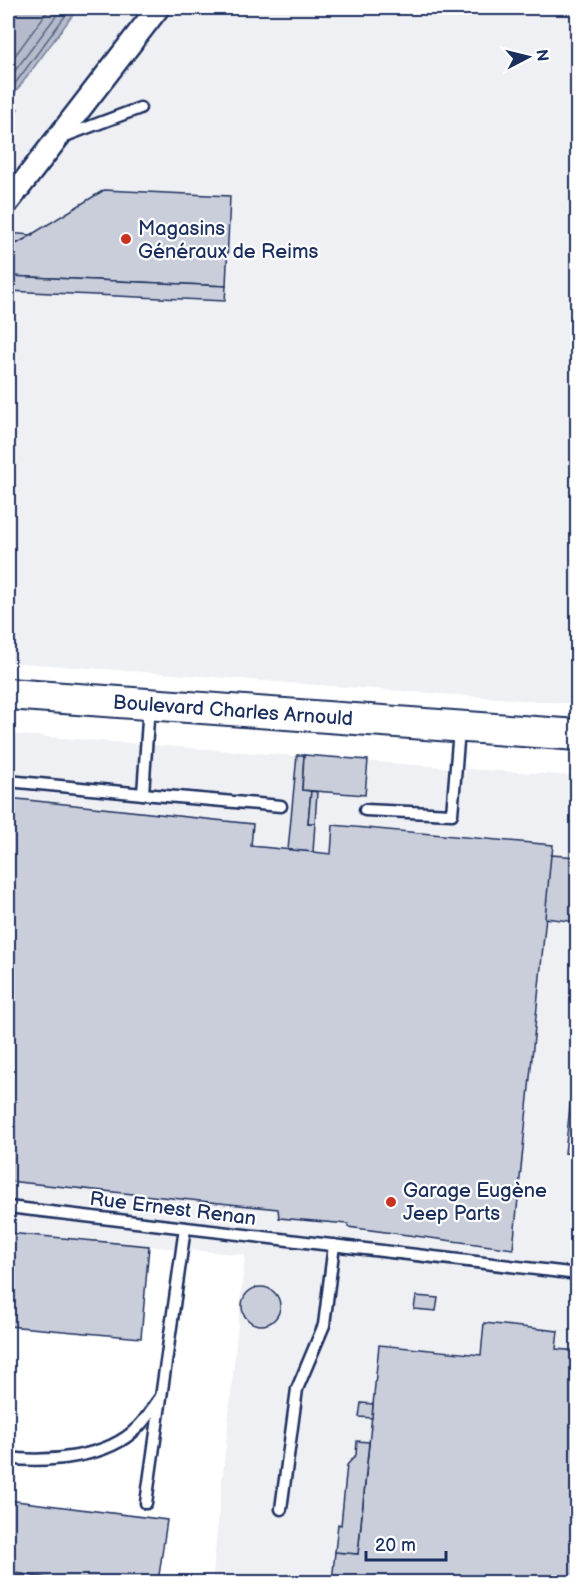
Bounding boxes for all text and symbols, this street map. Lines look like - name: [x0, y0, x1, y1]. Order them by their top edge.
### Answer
- north arrow: [498, 27, 558, 87]
- text: N: [531, 48, 552, 62]
- place label: Magasins Généraux de Reims: [138, 217, 318, 264]
- marker: Magasins Généraux de Reims: [119, 232, 133, 246]
- street label: Boulevard Charles Arnould: [112, 691, 354, 731]
- place label: Garage Eugène Jeep Parts: [403, 1179, 547, 1226]
- street label: Rue Ernest Renan: [88, 1187, 257, 1231]
- marker: Garage Eugène Jeep Parts: [384, 1195, 398, 1209]
- scale bar: [366, 1524, 446, 1562]
- text: 20 m: [375, 1535, 416, 1556]

